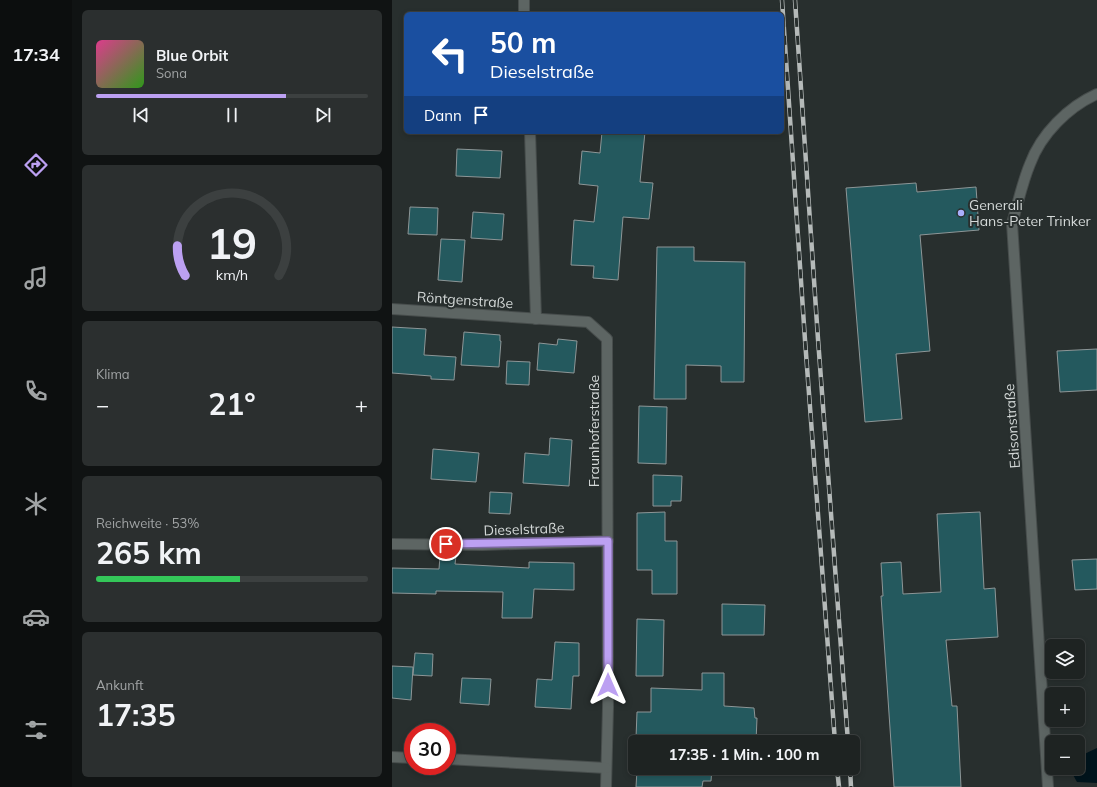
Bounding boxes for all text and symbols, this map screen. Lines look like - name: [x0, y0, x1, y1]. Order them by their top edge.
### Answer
- text: 50 m: [490, 25, 556, 60]
- icon: left: [424, 28, 476, 80]
- text: 17:34: [12, 43, 60, 66]
- text: Blue Orbit: [156, 46, 228, 65]
- text: Dieselstraße: [490, 60, 594, 83]
- text: Sona: [156, 65, 187, 81]
- icon: previous: [130, 104, 152, 126]
- icon: pause: [221, 104, 243, 126]
- icon: next: [312, 104, 334, 126]
- icon: arrive: [470, 104, 492, 126]
- text: Dann: [424, 106, 462, 125]
- icon: directions: [22, 151, 50, 179]
- place label: Generali Hans-Peter Trinker: [969, 196, 1092, 230]
- marker: Generali Hans-Peter Trinker: [956, 208, 966, 218]
- text: 19: [207, 217, 257, 269]
- icon: music: [22, 264, 50, 292]
- text: km/h: [216, 266, 248, 284]
- street label: Röntgenstraße: [416, 288, 514, 312]
- text: Klima: [96, 366, 130, 382]
- street label: Fraunhoferstraße: [585, 375, 603, 487]
- icon: phone: [22, 377, 50, 405]
- street label: Edisonstraße: [1000, 383, 1024, 469]
- text: 21°: [208, 385, 256, 423]
- text: −: [96, 391, 109, 419]
- text: +: [355, 391, 368, 419]
- icon: climate: [22, 490, 50, 518]
- text: Reichweite · 53%: [96, 515, 200, 531]
- street label: Dieselstraße: [483, 519, 565, 539]
- pin: [429, 527, 463, 561]
- icon: arrive: [435, 533, 457, 555]
- text: 265 km: [96, 534, 202, 572]
- icon: car: [22, 603, 50, 631]
- map controls: [1045, 639, 1085, 775]
- button: layers: [1045, 639, 1085, 679]
- position arrow: [587, 664, 629, 706]
- text: Ankunft: [96, 677, 144, 693]
- button: +: [1045, 687, 1085, 727]
- text: 17:35: [96, 696, 175, 734]
- icon: filters: [22, 716, 50, 744]
- speed limit sign: 30: [404, 723, 456, 775]
- button: −: [1045, 735, 1085, 775]
- text: 17:35 · 1 Min. · 100 m: [668, 745, 820, 764]

